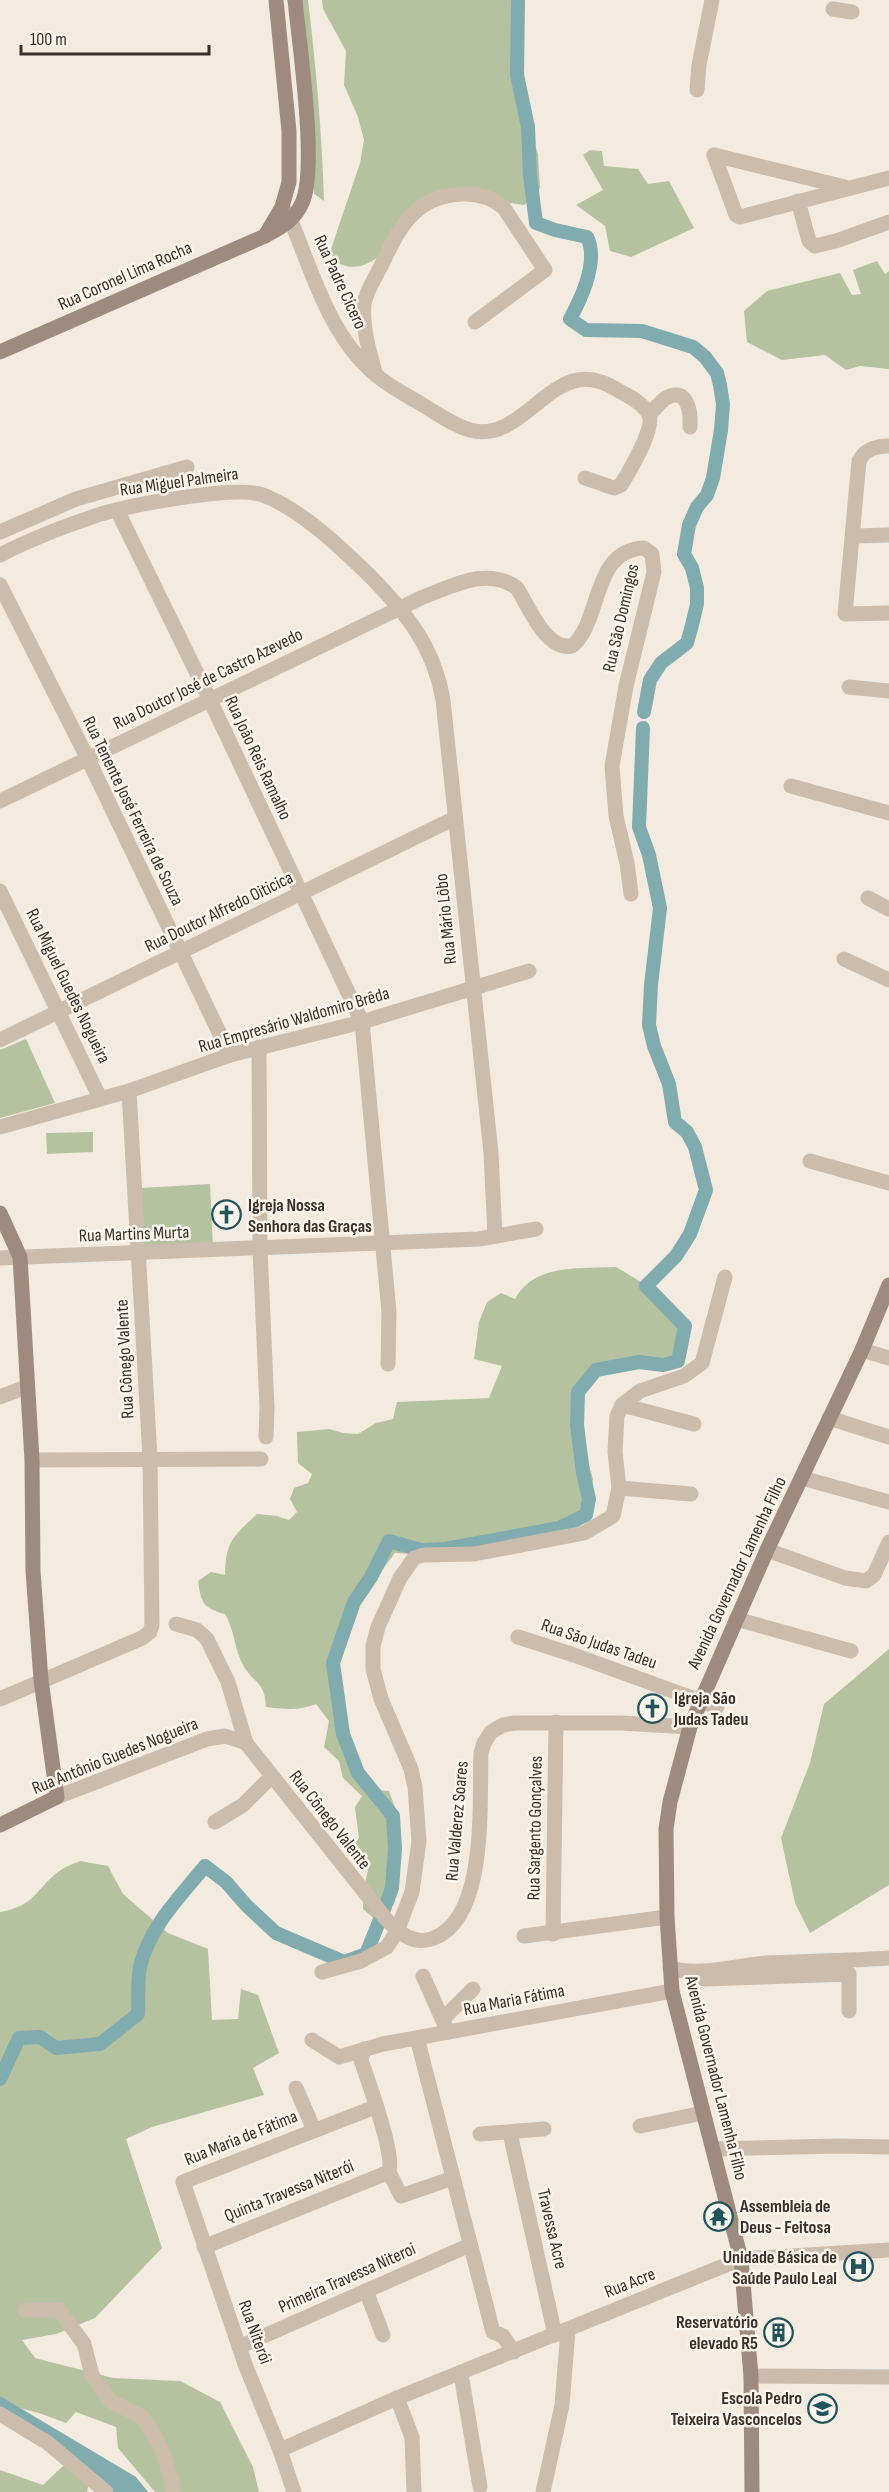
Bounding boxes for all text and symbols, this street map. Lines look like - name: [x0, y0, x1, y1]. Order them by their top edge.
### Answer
- scale bar: [21, 18, 208, 56]
- text: 100 m: [30, 29, 67, 50]
- street label: Rua Padre Cícero: [309, 232, 371, 332]
- street label: Rua Coronel Lima Rocha: [55, 237, 195, 315]
- street label: Rua Miguel Palmeira: [118, 463, 240, 501]
- street label: Rua São Domingos: [598, 562, 644, 674]
- street label: Rua Doutor José de Castro Azevedo: [110, 624, 306, 734]
- street label: Rua João Reis Ramalho: [220, 693, 296, 823]
- street label: Rua Tenente José Ferreira de Souza: [78, 713, 188, 909]
- street label: Rua Doutor Alfredo Oiticica: [141, 867, 297, 957]
- street label: Rua Mário Lôbo: [431, 873, 461, 965]
- street label: Rua Miguel Guedes Nogueira: [21, 905, 115, 1067]
- street label: Rua Empresário Waldomiro Brêda: [196, 983, 392, 1057]
- place label: Igreja Nossa Senhora das Graças: [248, 1195, 372, 1237]
- church icon: Igreja Nossa Senhora das Graças: [211, 1199, 243, 1231]
- street label: Rua Martins Murta: [78, 1222, 190, 1246]
- street label: Rua Cônego Valente: [111, 1299, 139, 1419]
- street label: Avenida Governador Lamenha Filho: [683, 1474, 791, 1673]
- street label: Rua São Judas Tadeu: [538, 1614, 660, 1674]
- place label: Igreja São Judas Tadeu: [673, 1688, 748, 1730]
- church icon: Igreja São Judas Tadeu: [637, 1692, 669, 1724]
- street label: Rua Antônio Guedes Nogueira: [29, 1713, 201, 1799]
- street label: Rua Sargento Gonçalves: [523, 1755, 547, 1901]
- street label: Rua Valderez Soares: [441, 1760, 473, 1882]
- street label: Rua Cônego Valente: [285, 1766, 375, 1874]
- street label: Avenida Governador Lamenha Filho: [680, 1973, 752, 2182]
- street label: Rua Maria Fátima: [462, 1980, 566, 2020]
- street label: Rua Maria de Fátima: [181, 2106, 301, 2170]
- street label: Quinta Travessa Niterói: [221, 2155, 357, 2227]
- street label: Travessa Acre: [533, 2187, 571, 2271]
- place label: Assembleia de Deus - Feitosa: [739, 2196, 831, 2238]
- temple icon: Assembleia de Deus - Feitosa: [703, 2200, 735, 2232]
- street label: Primeira Travessa Niteroi: [275, 2238, 419, 2318]
- place label: Unidade Básica de Saúde Paulo Leal: [723, 2247, 837, 2289]
- hospital icon: Unidade Básica de Saúde Paulo Leal: [842, 2251, 874, 2283]
- street label: Rua Acre: [602, 2263, 658, 2303]
- street label: Rua Niterói: [234, 2297, 276, 2367]
- place label: Reservatório elevado R5: [676, 2312, 758, 2354]
- building icon: Reservatório elevado R5: [763, 2316, 795, 2348]
- place label: Escola Pedro Teixeira Vasconcelos: [670, 2388, 802, 2430]
- school or university icon: Escola Pedro Teixeira Vasconcelos: [807, 2392, 839, 2424]

